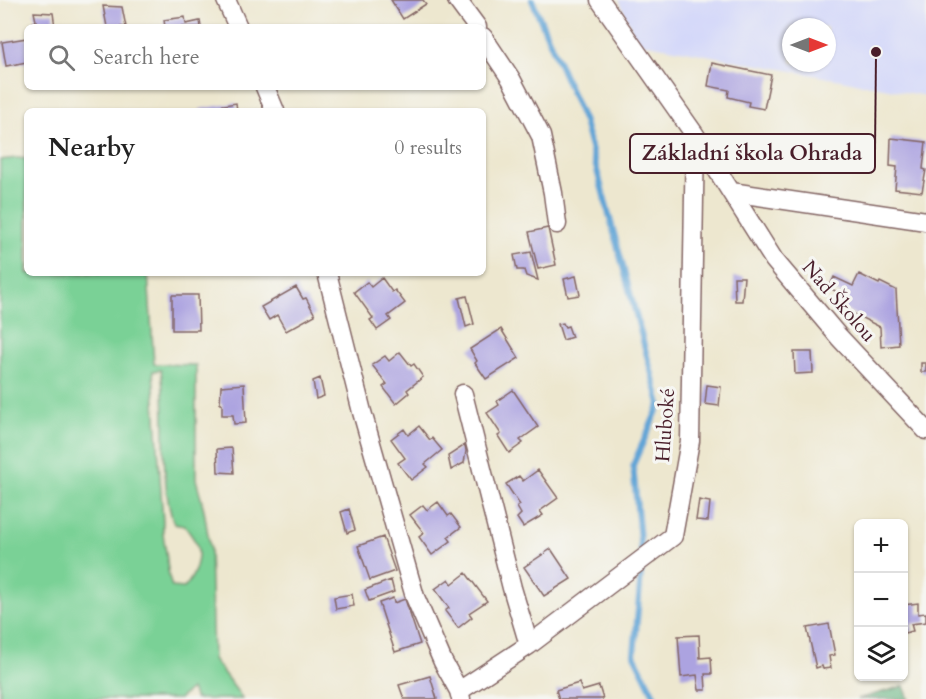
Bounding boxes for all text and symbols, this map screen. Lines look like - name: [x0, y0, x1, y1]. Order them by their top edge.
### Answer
- north arrow: [782, 18, 836, 72]
- search box: [24, 24, 486, 90]
- icon: search: [45, 41, 78, 74]
- text: Search here: [93, 42, 200, 72]
- text: Nearby: [48, 130, 136, 165]
- text: 0 results: [394, 134, 462, 161]
- callout: Základní škola Ohrada: [630, 134, 875, 173]
- text: Základní škola Ohrada: [642, 139, 863, 168]
- street label: Nad Školou: [796, 254, 882, 348]
- street label: Hluboké: [649, 387, 681, 463]
- map controls: [854, 519, 908, 681]
- button: +: [854, 519, 908, 573]
- button: −: [854, 573, 908, 627]
- button: layers: [854, 627, 908, 681]

